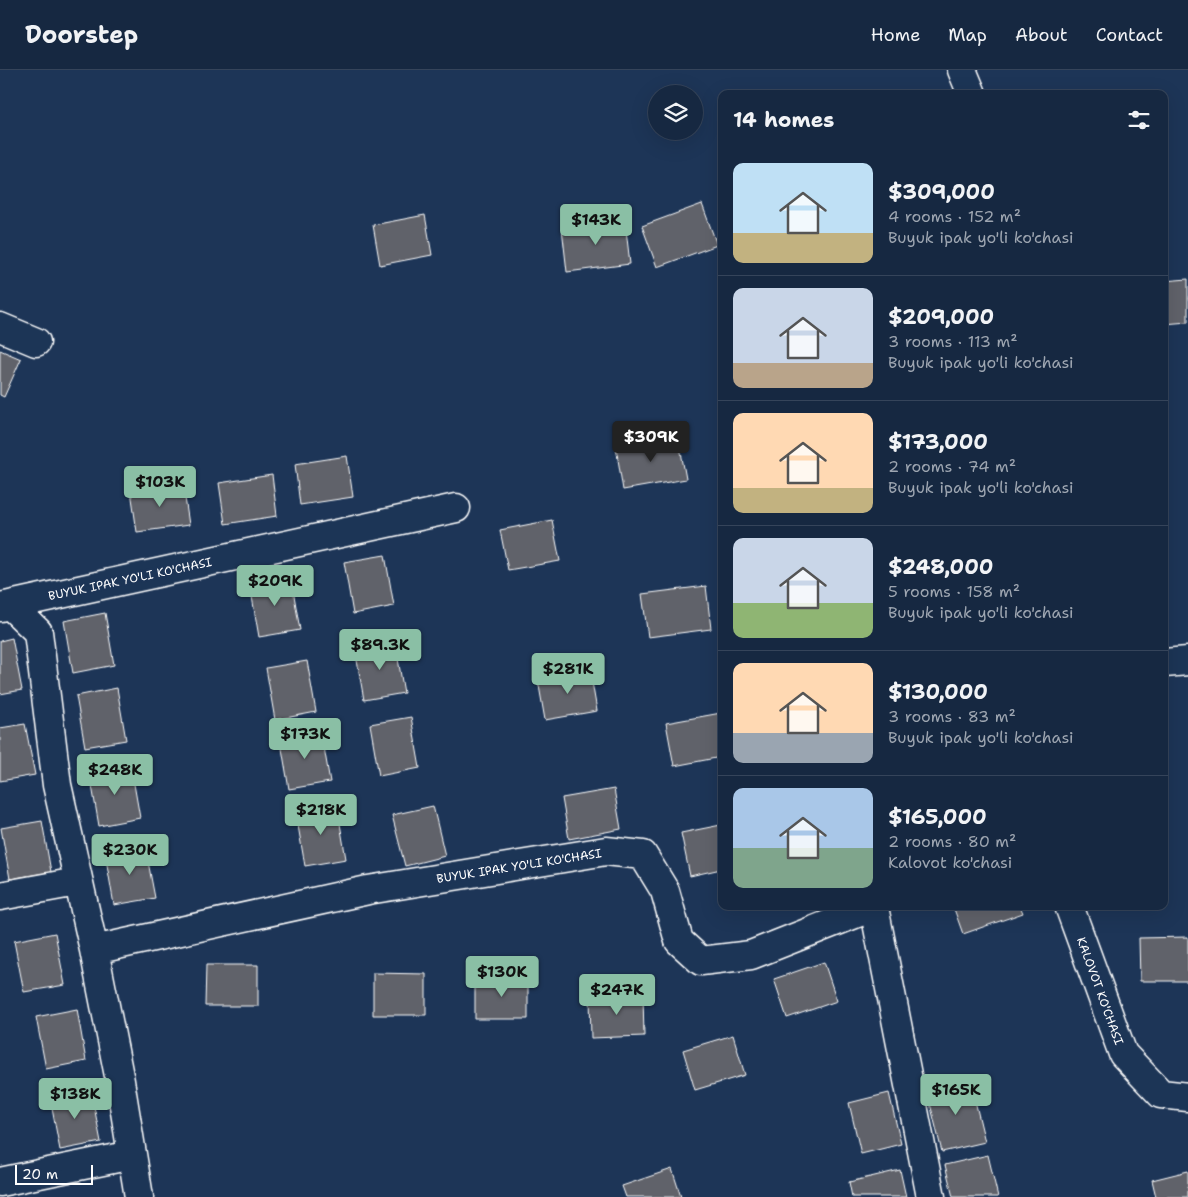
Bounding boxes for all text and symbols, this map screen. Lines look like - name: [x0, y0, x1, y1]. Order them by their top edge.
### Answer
- text: Doorstep: [25, 19, 138, 51]
- text: Home: [871, 23, 920, 47]
- text: Map: [948, 23, 987, 47]
- text: About: [1015, 23, 1068, 47]
- text: Contact: [1096, 23, 1163, 47]
- map controls: [648, 85, 703, 140]
- button: layers: [648, 85, 703, 140]
- text: 14 homes: [733, 106, 834, 134]
- icon: filters: [1125, 106, 1153, 134]
- text: $309,000: [888, 178, 995, 206]
- icon: home: [773, 183, 833, 243]
- pin: $143K: [561, 204, 631, 246]
- text: 4 rooms · 152 m²: [888, 206, 1021, 227]
- text: $143K: [571, 209, 621, 230]
- text: Buyuk ipak yo'li ko'chasi: [888, 227, 1074, 248]
- text: $209,000: [888, 303, 994, 331]
- icon: home: [773, 308, 833, 368]
- text: 3 rooms · 113 m²: [888, 331, 1018, 352]
- text: Buyuk ipak yo'li ko'chasi: [888, 352, 1074, 373]
- pin: $309K: [616, 420, 686, 463]
- text: $309K: [623, 426, 679, 447]
- text: $173,000: [888, 428, 988, 456]
- icon: home: [773, 433, 833, 493]
- text: 2 rooms · 74 m²: [888, 456, 1016, 477]
- pin: $103K: [125, 466, 195, 508]
- text: $103K: [135, 471, 185, 492]
- text: Buyuk ipak yo'li ko'chasi: [888, 477, 1074, 498]
- text: $248,000: [888, 553, 994, 581]
- street label: BUYUK IPAK YO'LI KO'CHASI: [47, 554, 214, 604]
- icon: home: [773, 558, 833, 618]
- pin: $209K: [240, 564, 310, 607]
- text: $209K: [248, 570, 302, 591]
- text: 5 rooms · 158 m²: [888, 581, 1020, 602]
- text: Buyuk ipak yo'li ko'chasi: [888, 602, 1074, 623]
- pin: $89.3K: [339, 628, 421, 671]
- text: $89.3K: [350, 634, 410, 655]
- pin: $281K: [533, 652, 603, 695]
- text: $281K: [543, 658, 593, 679]
- text: $130,000: [888, 678, 988, 706]
- icon: home: [773, 683, 833, 743]
- text: 3 rooms · 83 m²: [888, 706, 1016, 727]
- pin: $173K: [270, 718, 340, 760]
- text: $173K: [280, 723, 330, 744]
- text: Buyuk ipak yo'li ko'chasi: [888, 727, 1074, 748]
- pin: $248K: [80, 754, 150, 796]
- text: $248K: [88, 759, 142, 780]
- pin: $218K: [286, 794, 356, 836]
- text: $218K: [296, 799, 346, 820]
- text: $165,000: [888, 803, 987, 831]
- icon: home: [773, 808, 833, 868]
- text: 2 rooms · 80 m²: [888, 831, 1016, 852]
- pin: $230K: [95, 834, 165, 876]
- text: $230K: [103, 839, 157, 860]
- street label: BUYUK IPAK YO'LI KO'CHASI: [435, 845, 603, 887]
- text: Kalovot ko'chasi: [888, 852, 1012, 873]
- street label: KALOVOT KO'CHASI: [1073, 935, 1127, 1047]
- pin: $130K: [467, 956, 537, 998]
- text: $130K: [477, 961, 527, 982]
- pin: $247K: [582, 974, 652, 1016]
- text: $247K: [590, 979, 644, 1000]
- pin: $165K: [921, 1074, 991, 1116]
- pin: $138K: [40, 1078, 110, 1120]
- text: $165K: [931, 1079, 981, 1100]
- text: $138K: [50, 1083, 100, 1104]
- scale bar: [15, 1162, 92, 1185]
- text: 20 m: [22, 1165, 58, 1183]

